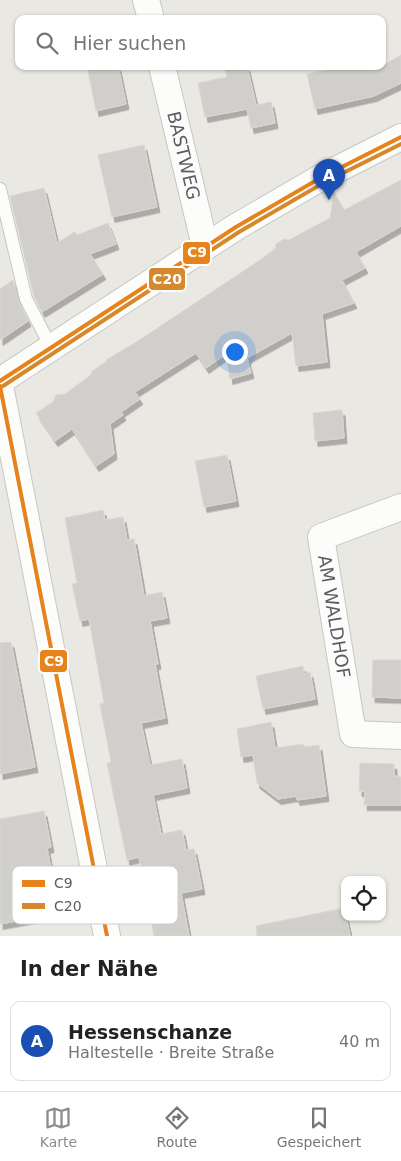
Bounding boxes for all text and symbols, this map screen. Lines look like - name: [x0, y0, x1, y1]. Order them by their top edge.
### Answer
- search box: [15, 15, 386, 70]
- icon: search: [33, 29, 61, 57]
- text: Hier suchen: [73, 32, 186, 54]
- street label: BASTWEG: [163, 109, 205, 202]
- pin: A: [313, 159, 345, 200]
- line badge: C9: [182, 241, 211, 265]
- text: C9: [187, 244, 207, 260]
- line badge: C20: [148, 267, 186, 291]
- text: C20: [152, 271, 182, 287]
- your location: [222, 339, 248, 365]
- street label: AM WALDHOF: [314, 553, 355, 680]
- line badge: C9: [39, 649, 68, 673]
- text: C9: [44, 653, 64, 669]
- legend: [12, 866, 178, 924]
- text: C9: [54, 875, 73, 891]
- map controls: [341, 876, 386, 921]
- button: locate: [341, 876, 386, 921]
- text: C20: [54, 898, 82, 914]
- text: In der Nähe: [20, 957, 158, 981]
- text: Hessenschanze: [68, 1021, 232, 1043]
- text: A: [31, 1032, 43, 1051]
- text: 40 m: [339, 1032, 380, 1051]
- text: Haltestelle · Breite Straße: [68, 1043, 274, 1062]
- tab: Karte: [40, 1104, 77, 1150]
- tab: Route: [157, 1104, 197, 1150]
- tab: Gespeichert: [277, 1104, 361, 1150]

